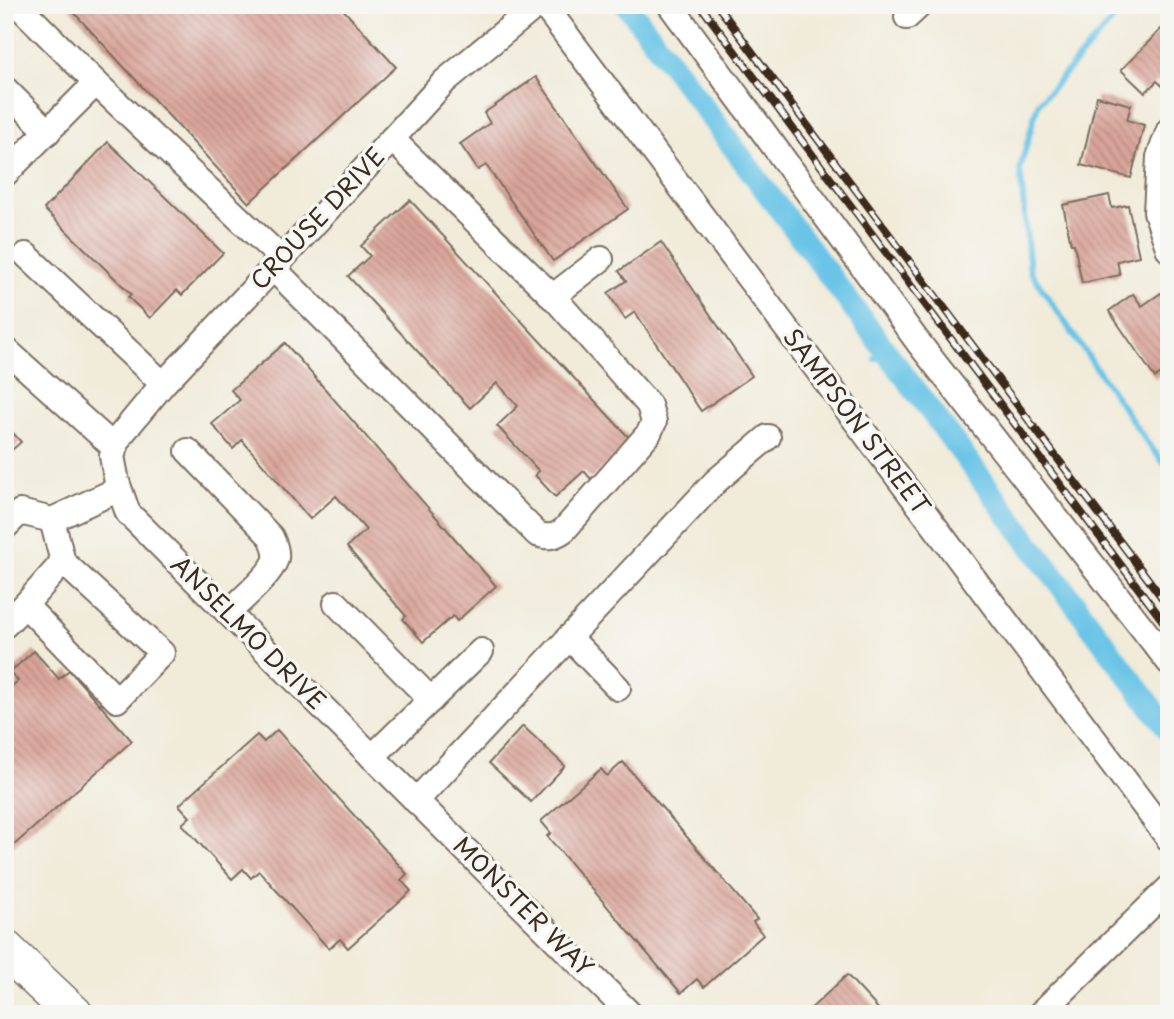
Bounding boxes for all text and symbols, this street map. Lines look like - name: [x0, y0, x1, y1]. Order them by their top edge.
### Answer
- street label: CROUSE DRIVE: [241, 138, 392, 297]
- street label: SAMPSON STREET: [775, 320, 940, 522]
- street label: ANSELMO DRIVE: [164, 546, 335, 717]
- street label: MONSTER WAY: [446, 827, 603, 984]

